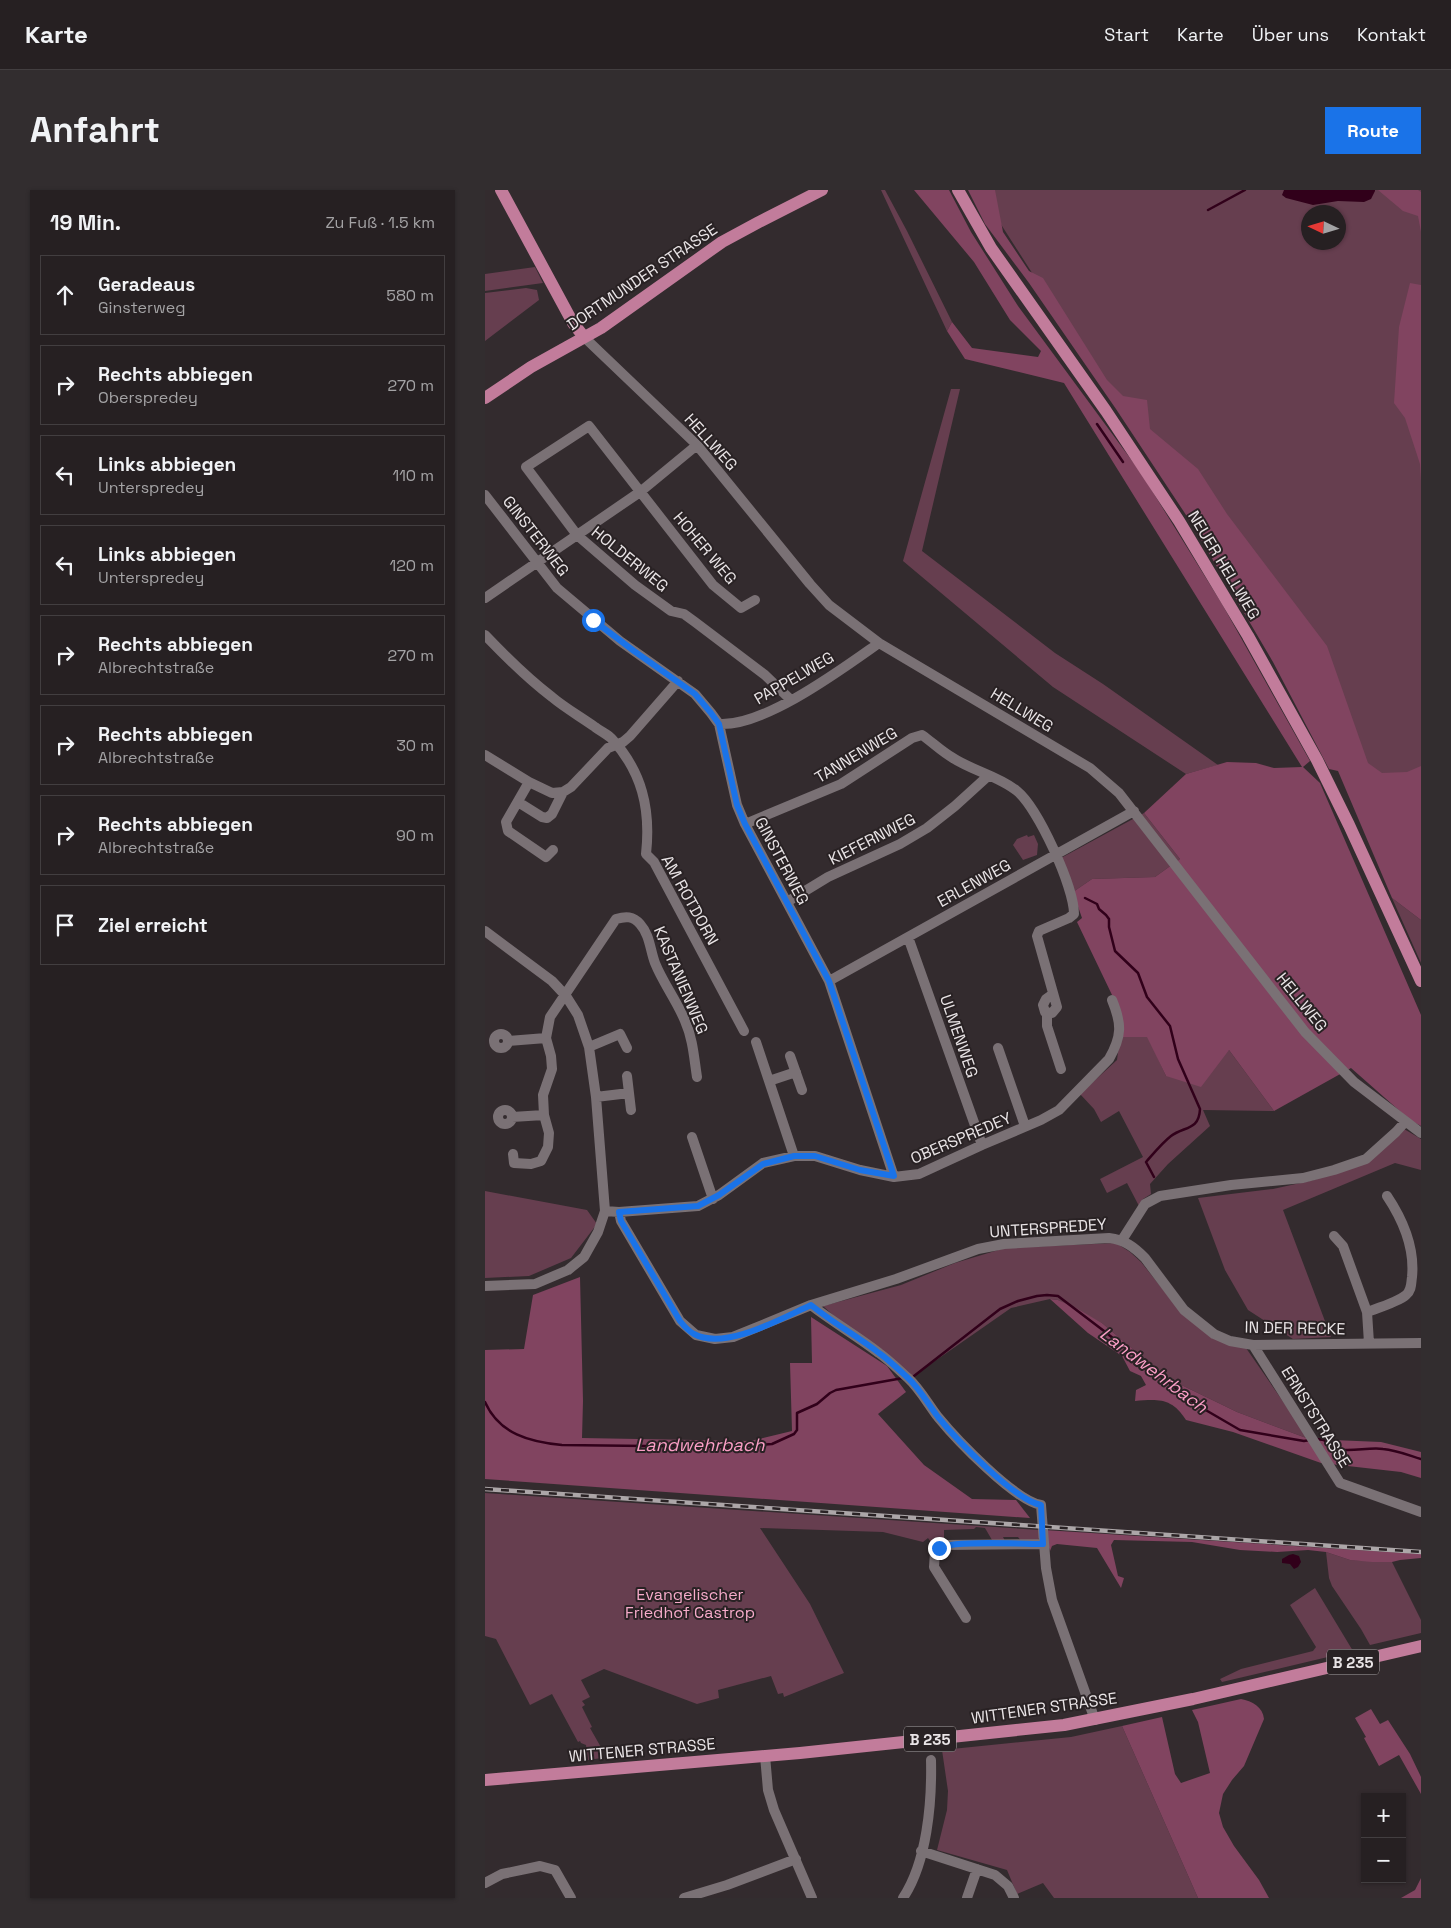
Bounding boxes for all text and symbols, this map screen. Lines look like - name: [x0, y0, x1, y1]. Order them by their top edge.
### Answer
- text: Karte: [25, 19, 88, 50]
- text: Start: [1104, 23, 1149, 46]
- text: Karte: [1177, 23, 1224, 46]
- text: Über uns: [1252, 23, 1329, 46]
- text: Kontakt: [1357, 23, 1426, 46]
- button: Route: [1325, 107, 1421, 154]
- text: Anfahrt: [30, 108, 160, 152]
- north arrow: [1301, 205, 1346, 250]
- text: 19 Min.: [50, 209, 121, 236]
- text: Zu Fuß · 1.5 km: [325, 212, 435, 233]
- street label: DORTMUNDER STRASSE: [563, 219, 721, 335]
- text: Geradeaus: [98, 272, 195, 297]
- icon: ahead: [51, 281, 79, 309]
- text: 580 m: [386, 285, 434, 306]
- text: Ginsterweg: [98, 297, 186, 318]
- text: Rechts abbiegen: [98, 362, 253, 387]
- icon: right: [51, 371, 79, 399]
- text: 270 m: [387, 375, 434, 396]
- text: Oberspredey: [98, 387, 198, 408]
- street label: HELLWEG: [680, 409, 742, 475]
- text: Links abbiegen: [98, 452, 236, 477]
- icon: left: [51, 461, 79, 489]
- text: 110 m: [392, 465, 434, 486]
- text: Unterspredey: [98, 477, 204, 498]
- street label: GINSTERWEG: [498, 492, 574, 580]
- street label: HOHER WEG: [669, 507, 741, 589]
- street label: NEUER HELLWEG: [1183, 507, 1265, 623]
- street label: HOLDERWEG: [587, 522, 673, 596]
- text: Links abbiegen: [98, 542, 236, 567]
- icon: left: [51, 551, 79, 579]
- text: 120 m: [390, 555, 434, 576]
- text: Unterspredey: [98, 567, 204, 588]
- route start: [582, 609, 605, 632]
- text: Rechts abbiegen: [98, 632, 253, 657]
- icon: right: [51, 641, 79, 669]
- text: 270 m: [387, 645, 434, 666]
- street label: PAPPELWEG: [750, 647, 838, 709]
- text: Albrechtstraße: [98, 657, 214, 678]
- street label: HELLWEG: [987, 683, 1057, 737]
- text: Rechts abbiegen: [98, 722, 253, 747]
- street label: TANNENWEG: [811, 722, 901, 788]
- icon: right: [51, 731, 79, 759]
- text: 30 m: [396, 735, 434, 756]
- text: Albrechtstraße: [98, 747, 214, 768]
- street label: KIEFERNWEG: [825, 808, 919, 870]
- text: Rechts abbiegen: [98, 812, 253, 837]
- street label: GINSTERWEG: [750, 813, 814, 909]
- icon: right: [51, 821, 79, 849]
- text: 90 m: [396, 825, 434, 846]
- text: Albrechtstraße: [98, 837, 214, 858]
- street label: AM ROTDORN: [657, 851, 723, 949]
- street label: ERLENWEG: [933, 854, 1015, 912]
- icon: arrive: [51, 911, 79, 939]
- text: Ziel erreicht: [98, 913, 208, 938]
- street label: KASTANIENWEG: [649, 923, 713, 1037]
- street label: HELLWEG: [1272, 968, 1332, 1036]
- street label: ULMENWEG: [935, 992, 983, 1080]
- street label: OBERSPREDEY: [907, 1107, 1015, 1169]
- street label: UNTERSPREDEY: [989, 1213, 1108, 1243]
- street label: IN DER RECKE: [1245, 1317, 1345, 1339]
- water label: Landwehrbach: [1096, 1322, 1213, 1419]
- street label: ERNSTSTRASSE: [1276, 1362, 1356, 1472]
- water label: Landwehrbach: [635, 1433, 765, 1456]
- route end: [928, 1537, 951, 1560]
- park label: Evangelischer Friedhof Castrop: [625, 1584, 755, 1623]
- road number: B 235: [1327, 1650, 1379, 1674]
- street label: WITTENER STRASSE: [970, 1687, 1118, 1729]
- road number: B 235: [904, 1726, 956, 1752]
- street label: WITTENER STRASSE: [568, 1733, 716, 1767]
- map controls: [1361, 1793, 1406, 1883]
- button: +: [1361, 1793, 1406, 1838]
- button: −: [1361, 1838, 1406, 1883]

